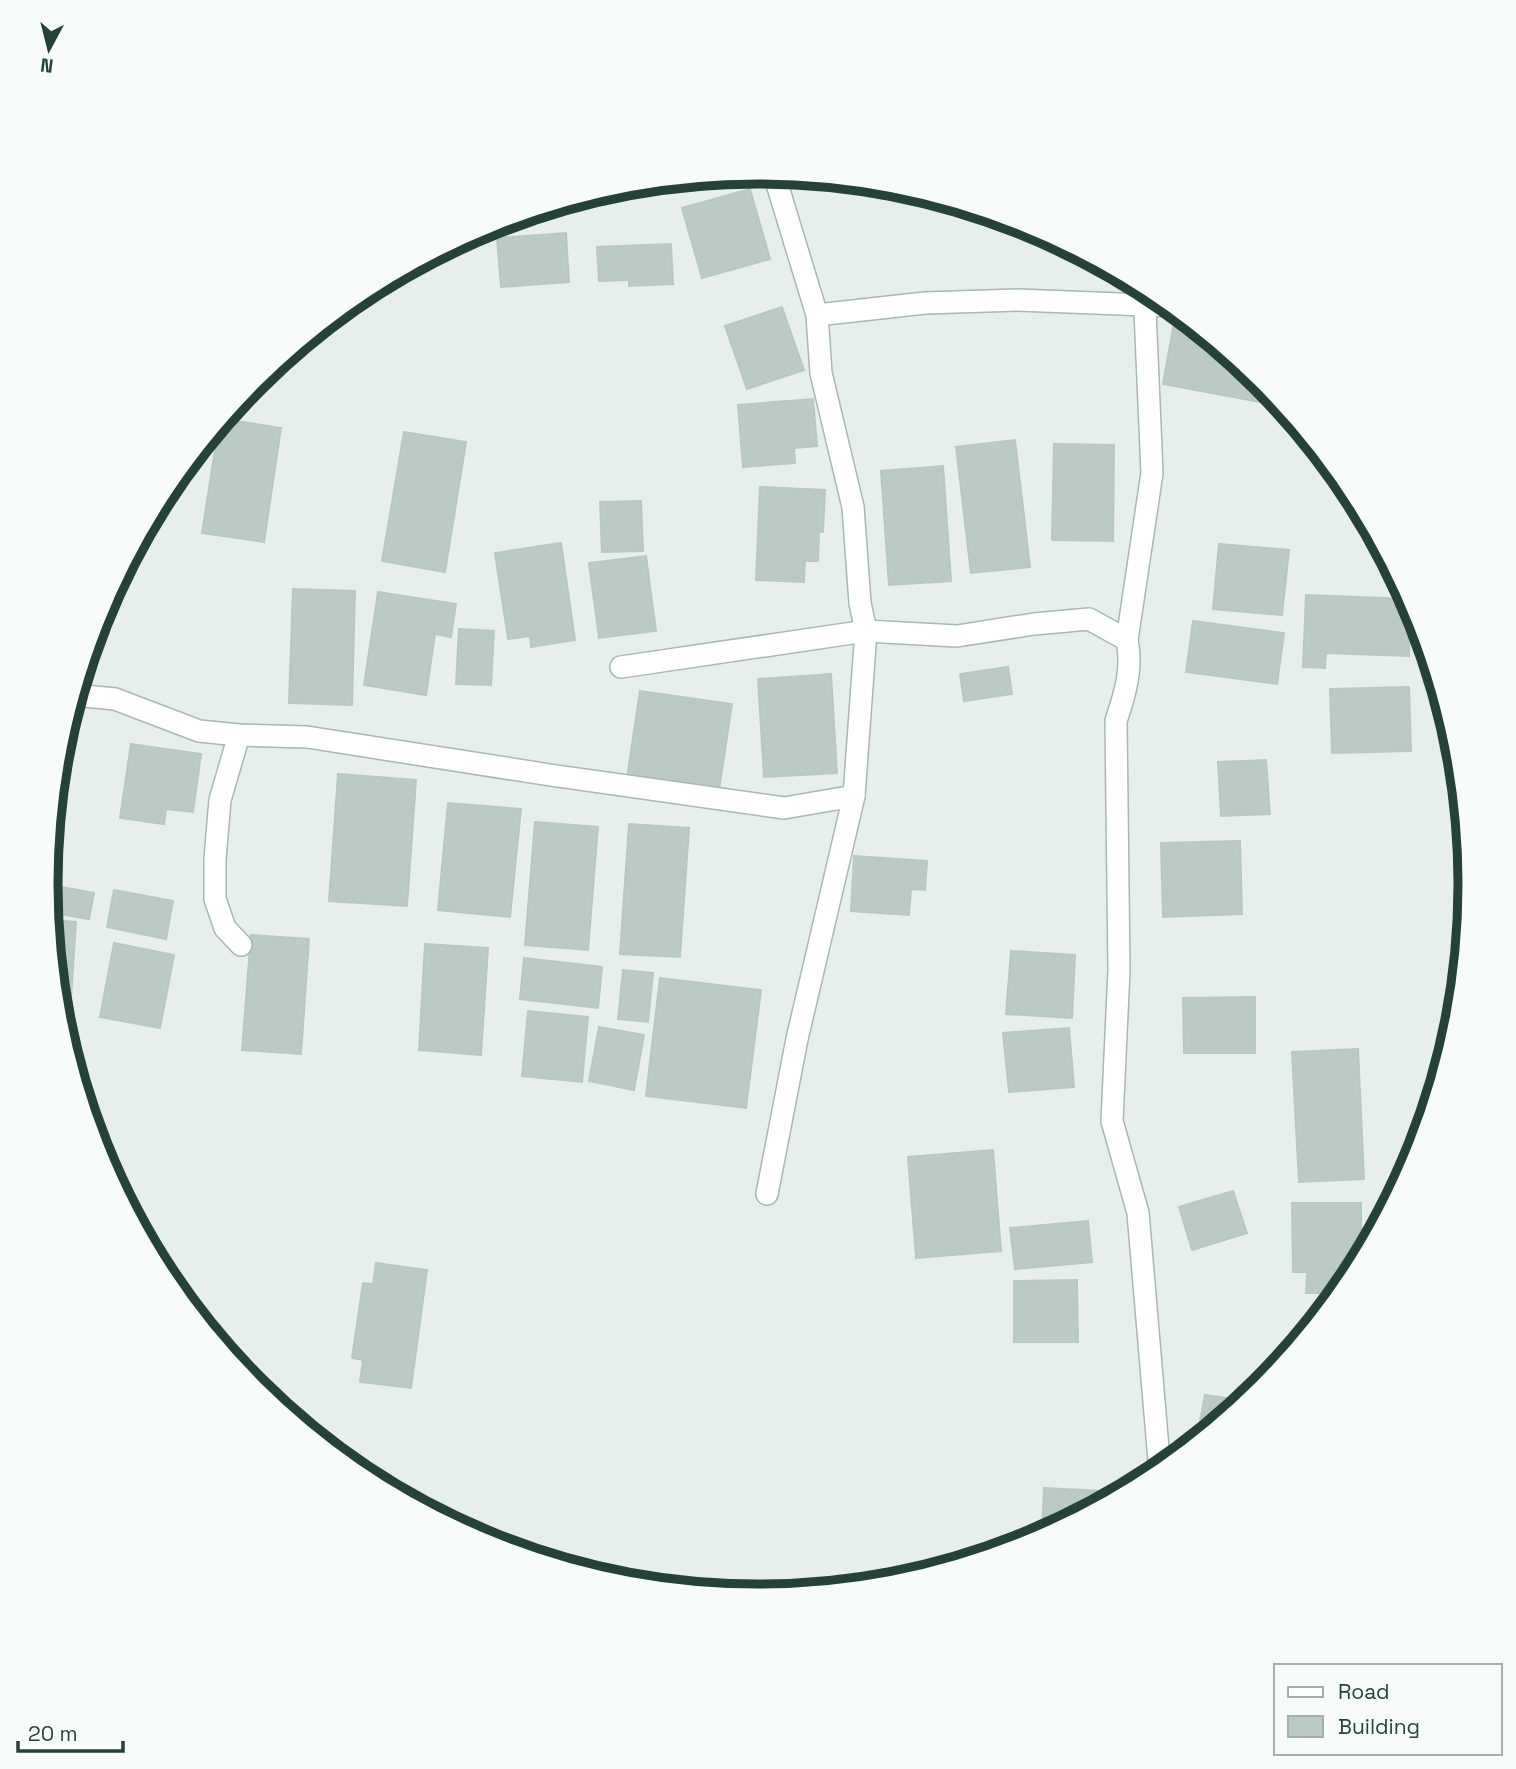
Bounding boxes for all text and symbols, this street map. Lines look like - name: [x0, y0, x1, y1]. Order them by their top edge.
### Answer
- north arrow: [14, 14, 84, 84]
- text: N: [39, 52, 55, 79]
- legend: [1274, 1664, 1502, 1755]
- text: Road: [1338, 1678, 1390, 1705]
- scale bar: [18, 1710, 122, 1754]
- text: Building: [1338, 1713, 1420, 1740]
- text: 20 m: [28, 1720, 78, 1747]

